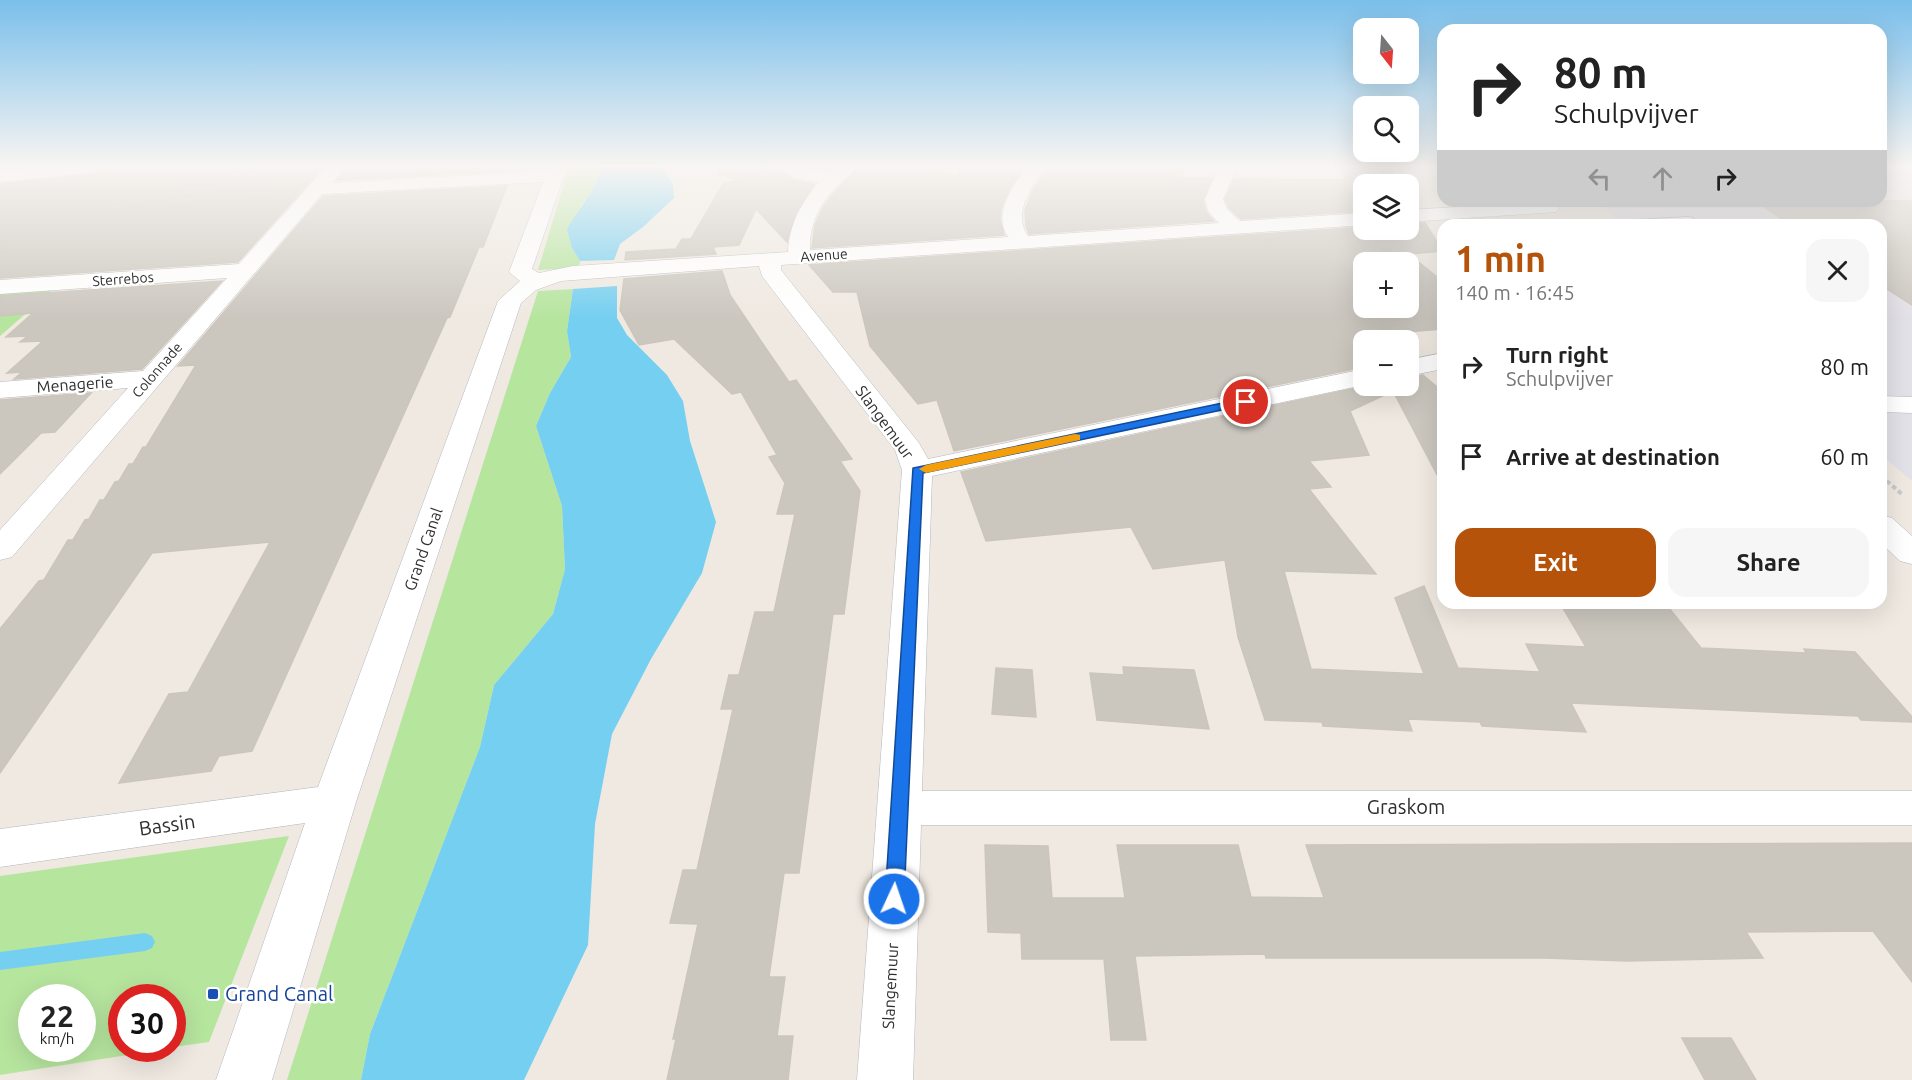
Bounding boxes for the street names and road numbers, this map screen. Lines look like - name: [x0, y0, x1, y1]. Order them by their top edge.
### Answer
- street label: Avenue: [800, 245, 848, 265]
- street label: Sterrebos: [92, 269, 154, 289]
- street label: Colonnade: [129, 339, 185, 401]
- street label: Menagerie: [36, 372, 114, 396]
- street label: Slangemuur: [852, 382, 918, 462]
- street label: Grand Canal: [400, 505, 446, 593]
- street label: Graskom: [1367, 795, 1445, 818]
- street label: Bassin: [137, 809, 197, 840]
- street label: Slangemuur: [879, 943, 901, 1029]

